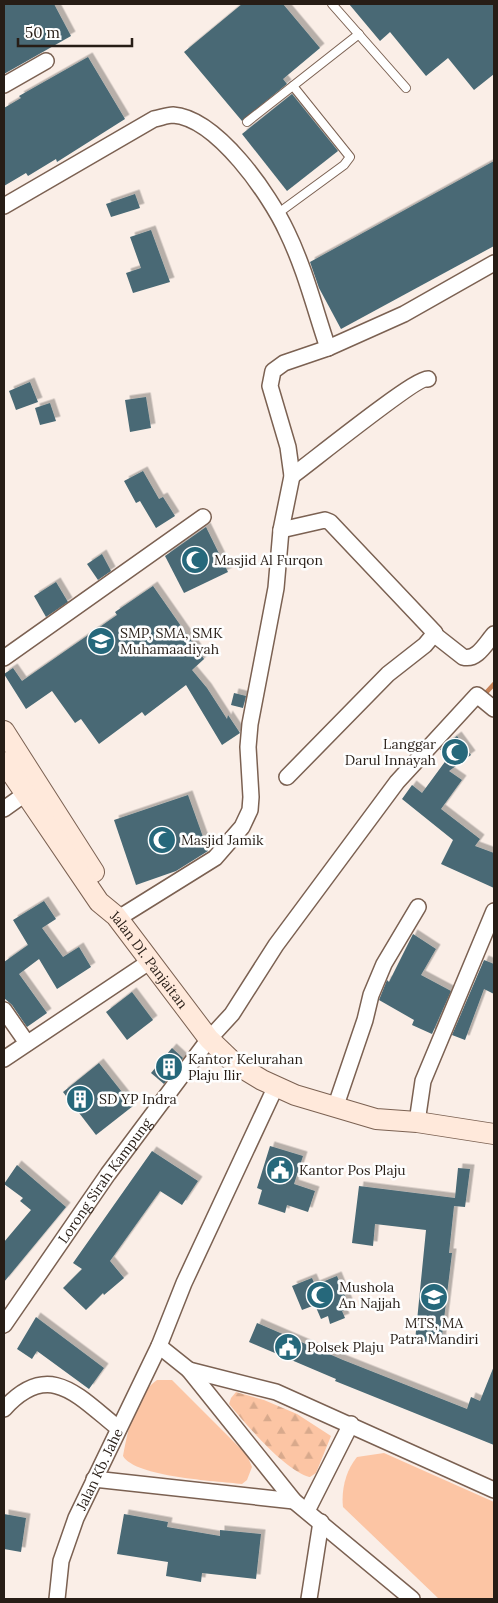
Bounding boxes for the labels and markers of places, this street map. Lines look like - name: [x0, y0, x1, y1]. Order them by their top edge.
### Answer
- mosque icon: Masjid Al Furqon: [180, 545, 210, 575]
- place label: Masjid Al Furqon: [214, 551, 324, 569]
- place label: SMP, SMA, SMK Muhamaadiyah: [120, 624, 223, 658]
- school or university icon: SMP, SMA, SMK Muhamaadiyah: [86, 626, 116, 656]
- place label: Langgar Darul Innayah: [345, 735, 436, 769]
- mosque icon: Langgar Darul Innayah: [440, 737, 470, 767]
- mosque icon: Masjid Jamik: [147, 825, 177, 855]
- place label: Masjid Jamik: [181, 831, 264, 849]
- place label: Kantor Kelurahan Plaju Ilir: [188, 1050, 303, 1084]
- building icon: Kantor Kelurahan Plaju Ilir: [154, 1052, 184, 1082]
- building icon: SD YP Indra: [65, 1084, 95, 1114]
- place label: SD YP Indra: [99, 1090, 177, 1108]
- public building icon: Kantor Pos Plaju: [265, 1155, 295, 1185]
- place label: Kantor Pos Plaju: [299, 1161, 406, 1179]
- place label: Mushola An Najjah: [338, 1278, 401, 1312]
- mosque icon: Mushola An Najjah: [305, 1280, 335, 1310]
- school or university icon: MTS, MA Patra Mandiri: [419, 1282, 449, 1312]
- place label: MTS, MA Patra Mandiri: [390, 1314, 478, 1348]
- public building icon: Polsek Plaju: [273, 1332, 303, 1362]
- place label: Polsek Plaju: [307, 1338, 384, 1356]

